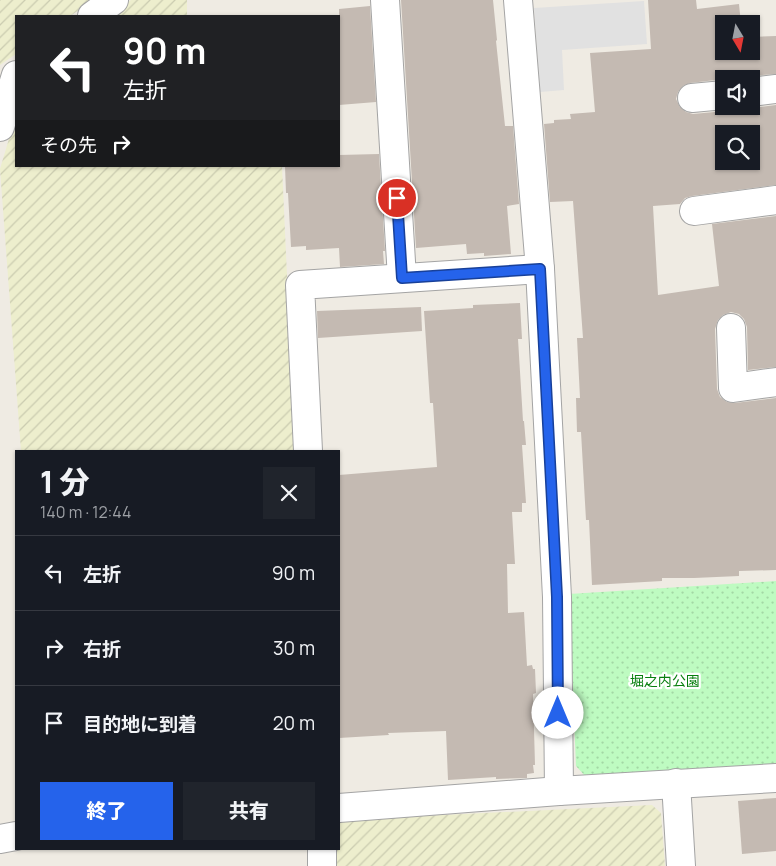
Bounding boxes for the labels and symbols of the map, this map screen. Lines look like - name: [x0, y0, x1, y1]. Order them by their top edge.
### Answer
- north arrow: [715, 15, 760, 60]
- pin: [376, 177, 418, 219]
- park label: 堀之内公園: [630, 671, 700, 690]
- position arrow: [531, 686, 583, 738]

